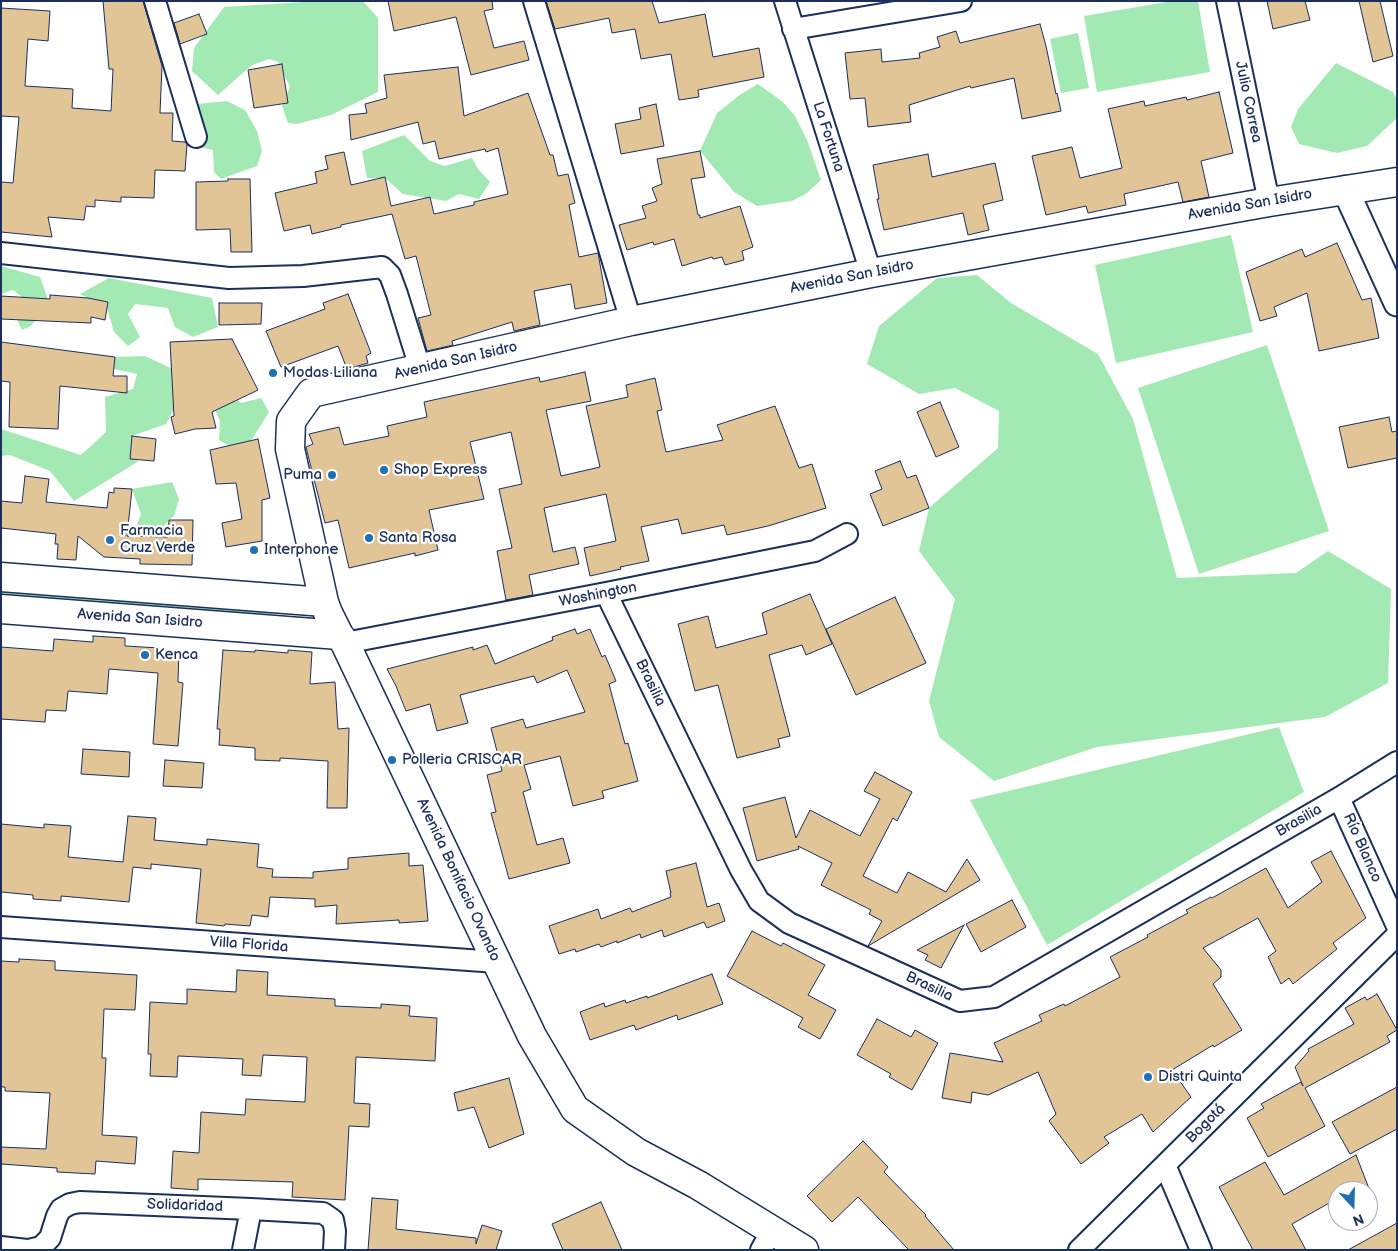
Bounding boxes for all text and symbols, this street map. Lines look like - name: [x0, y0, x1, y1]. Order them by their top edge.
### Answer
- street label: Julio Correa: [1231, 60, 1265, 144]
- street label: La Fortuna: [808, 99, 848, 175]
- street label: Avenida San Isidro: [1187, 185, 1313, 225]
- street label: Avenida San Isidro: [789, 256, 915, 298]
- street label: Avenida San Isidro: [393, 338, 519, 384]
- place label: Modas Liliana: [283, 364, 377, 382]
- marker: Modas Liliana: [267, 367, 279, 379]
- place label: Shop Express: [394, 461, 487, 479]
- marker: Shop Express: [378, 464, 390, 476]
- place label: Puma: [283, 466, 322, 484]
- marker: Puma: [326, 469, 338, 481]
- place label: Farmacia Cruz Verde: [120, 522, 195, 557]
- place label: Santa Rosa: [379, 529, 457, 547]
- marker: Santa Rosa: [363, 532, 375, 544]
- marker: Farmacia Cruz Verde: [104, 534, 116, 546]
- place label: Interphone: [264, 541, 338, 559]
- marker: Interphone: [248, 544, 260, 556]
- street label: Washington: [558, 579, 638, 611]
- street label: Avenida San Isidro: [77, 606, 203, 632]
- place label: Kenca: [155, 646, 198, 664]
- marker: Kenca: [139, 649, 151, 661]
- street label: Brasilia: [631, 657, 669, 709]
- place label: Polleria CRISCAR: [402, 751, 522, 769]
- marker: Polleria CRISCAR: [386, 754, 398, 766]
- street label: Avenida Bonifacio Ovando: [412, 796, 504, 964]
- street label: Brasilia: [1273, 801, 1325, 841]
- street label: Río Blanco: [1339, 811, 1385, 885]
- street label: Villa Florida: [209, 933, 289, 957]
- street label: Brasilia: [902, 968, 956, 1006]
- place label: Distri Quinta: [1158, 1068, 1242, 1086]
- marker: Distri Quinta: [1142, 1071, 1154, 1083]
- street label: Bogotá: [1183, 1101, 1229, 1147]
- north arrow: [1328, 1181, 1378, 1231]
- street label: Solidaridad: [147, 1196, 223, 1216]
- text: N: [1350, 1210, 1366, 1229]

